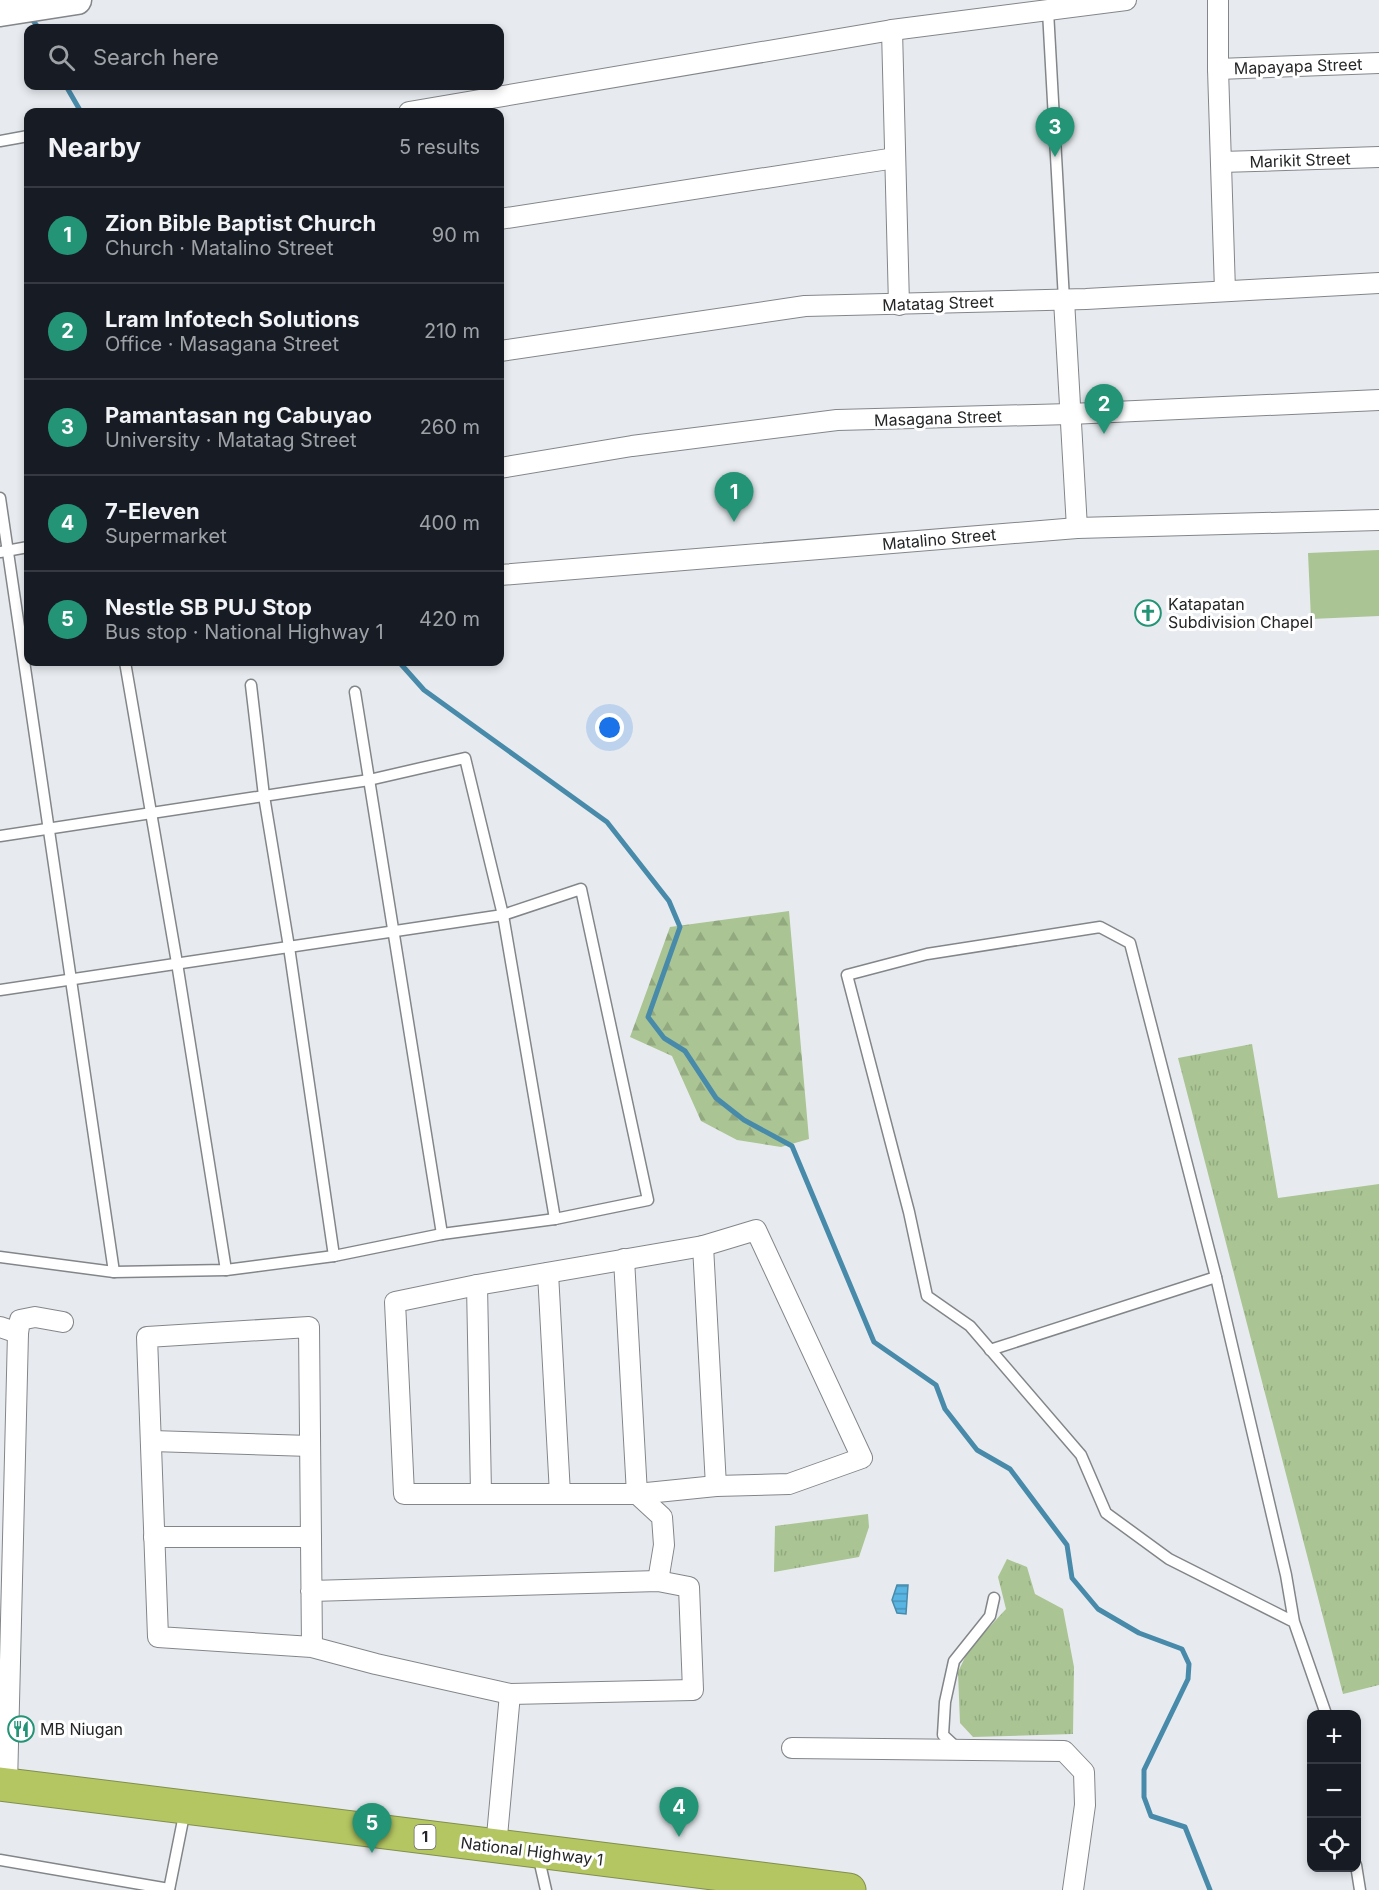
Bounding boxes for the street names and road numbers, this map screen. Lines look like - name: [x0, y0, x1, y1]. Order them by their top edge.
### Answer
- street label: Mapayapa Street: [1233, 54, 1363, 78]
- street label: Marikit Street: [1249, 148, 1351, 172]
- street label: Matatag Street: [882, 291, 994, 315]
- street label: Masagana Street: [874, 406, 1002, 430]
- street label: Matalino Street: [881, 524, 997, 554]
- road number: 1: [414, 1825, 436, 1849]
- street label: National Highway 1: [460, 1832, 604, 1870]

